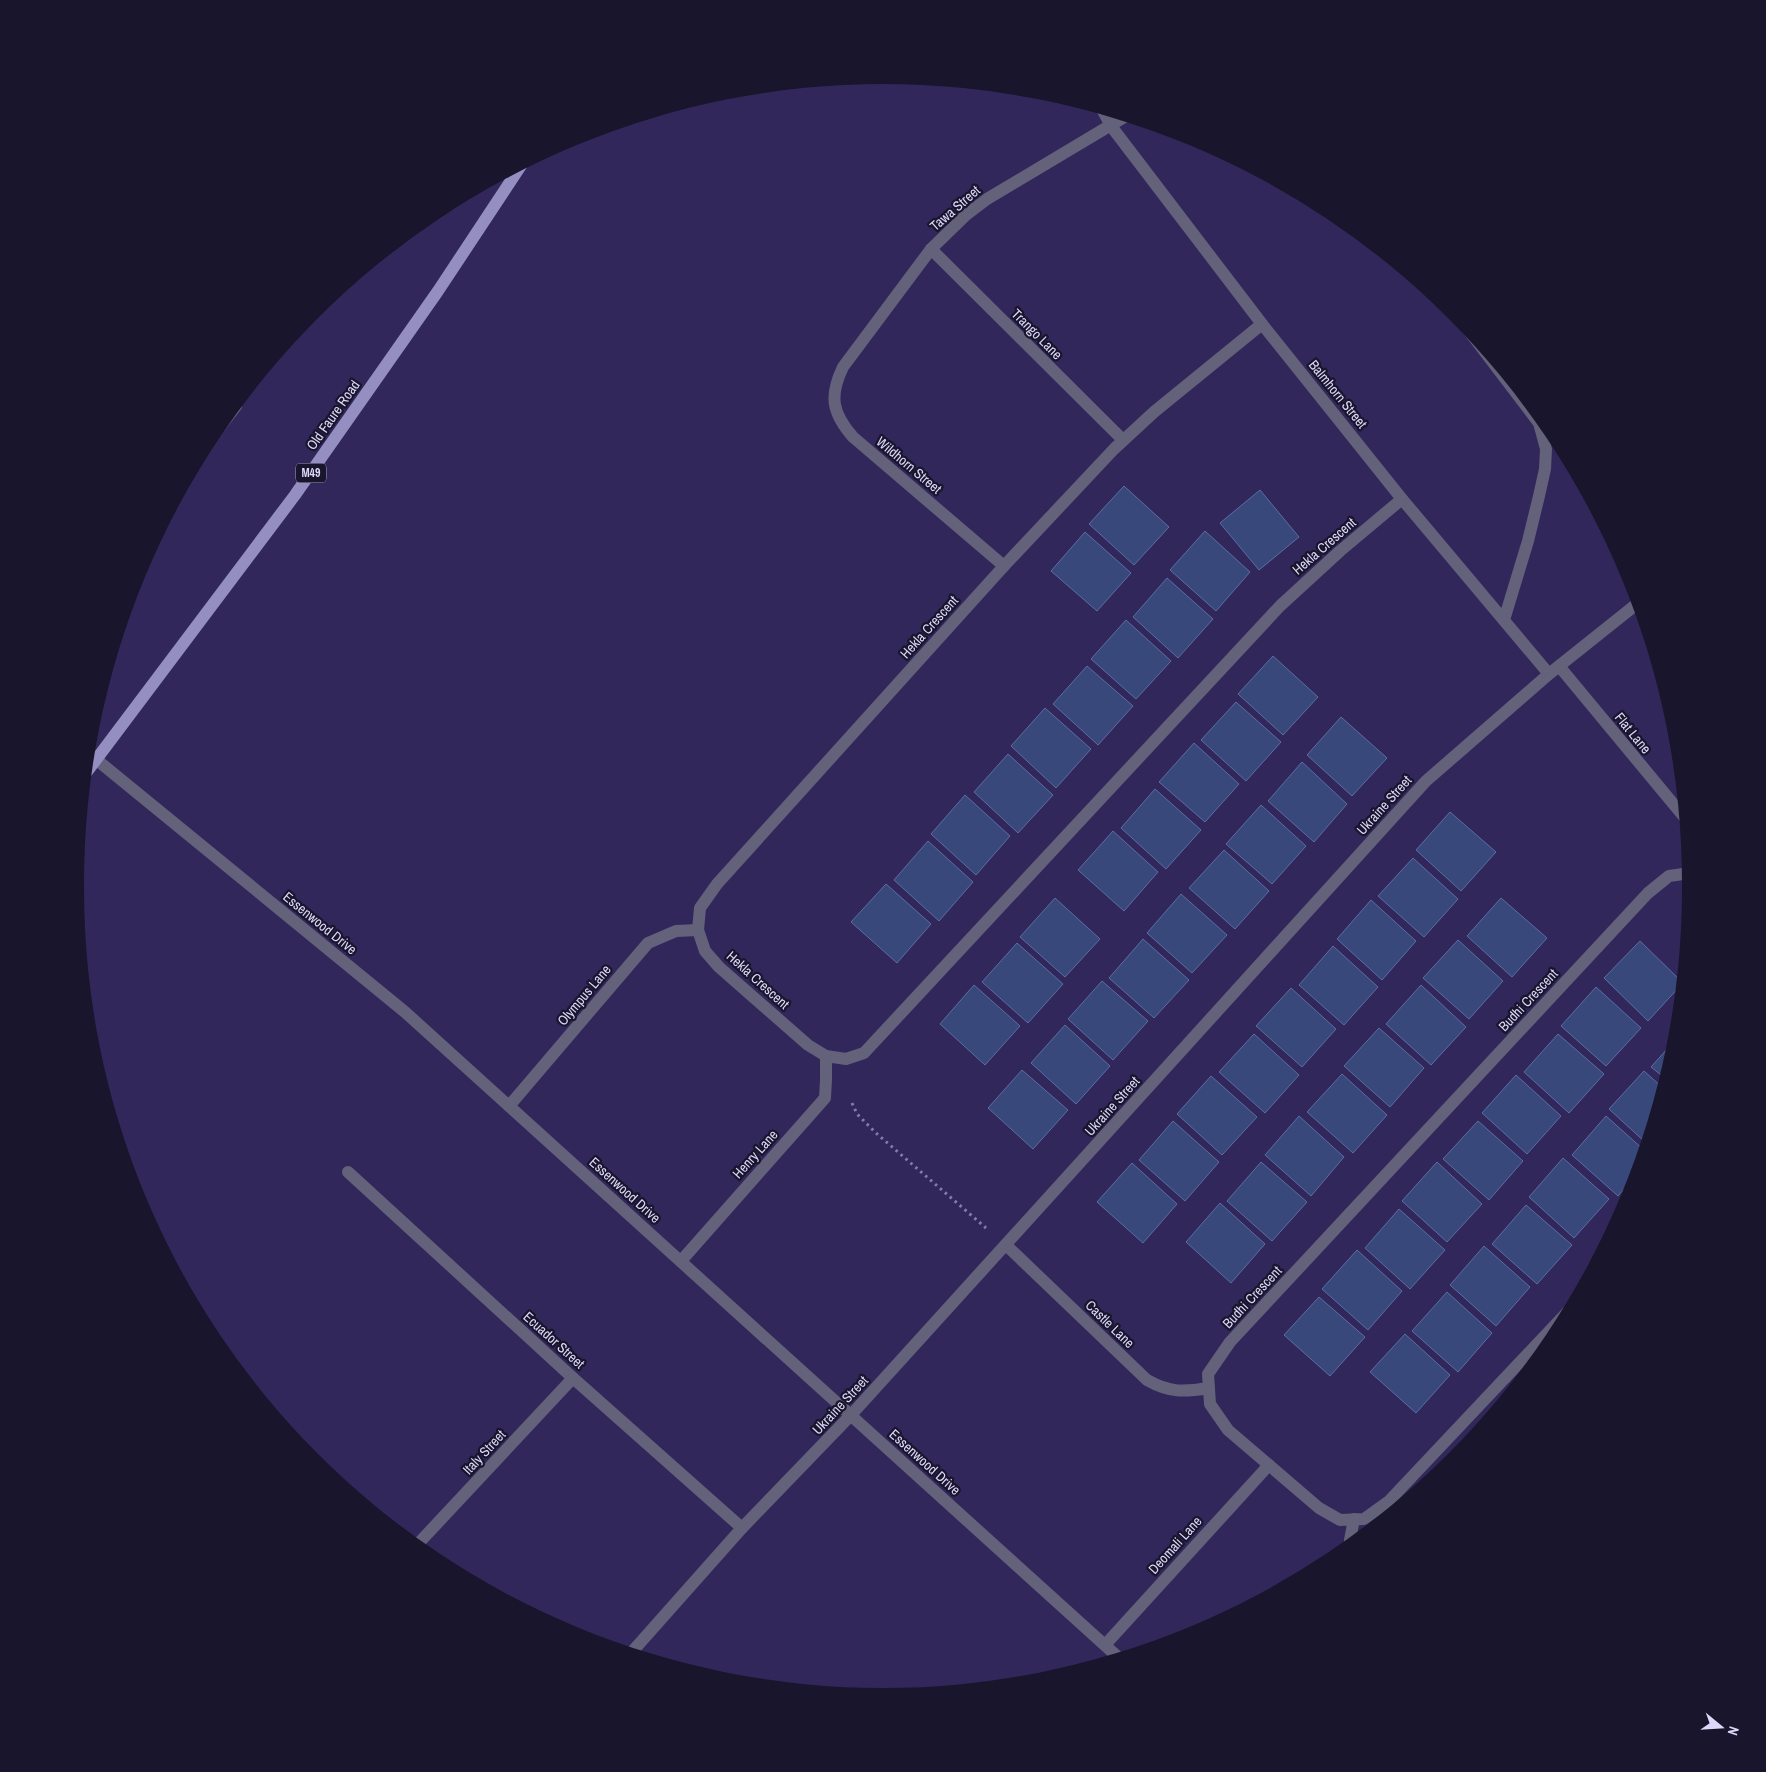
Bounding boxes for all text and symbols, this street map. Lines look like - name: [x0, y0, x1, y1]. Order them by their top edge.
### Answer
- street label: Tawa Street: [926, 181, 984, 235]
- street label: Trango Lane: [1008, 305, 1066, 363]
- street label: Balmhorn Street: [1305, 356, 1371, 432]
- street label: Old Faure Road: [302, 377, 364, 453]
- street label: Wildhorn Street: [873, 432, 945, 498]
- road number: M49: [296, 463, 326, 482]
- street label: Hekla Crescent: [1288, 513, 1360, 579]
- street label: Hekla Crescent: [896, 592, 962, 662]
- street label: Flat Lane: [1611, 709, 1655, 757]
- street label: Ukraine Street: [1353, 771, 1415, 839]
- street label: Essenwood Drive: [279, 888, 361, 958]
- street label: Hekla Crescent: [723, 947, 793, 1013]
- street label: Olympus Lane: [553, 961, 615, 1029]
- street label: Budhi Crescent: [1494, 965, 1562, 1035]
- street label: Ukraine Street: [1081, 1072, 1143, 1140]
- street label: Henry Lane: [728, 1126, 782, 1182]
- street label: Essenwood Drive: [586, 1153, 664, 1227]
- street label: Budhi Crescent: [1218, 1262, 1286, 1332]
- street label: Castle Lane: [1082, 1296, 1138, 1352]
- street label: Ecuador Street: [520, 1308, 588, 1372]
- street label: Ukraine Street: [808, 1372, 872, 1438]
- street label: Essenwood Drive: [886, 1425, 964, 1499]
- street label: Italy Street: [459, 1426, 509, 1478]
- street label: Deomali Lane: [1144, 1512, 1206, 1578]
- north arrow: [1696, 1702, 1746, 1752]
- text: N: [1724, 1724, 1743, 1738]

